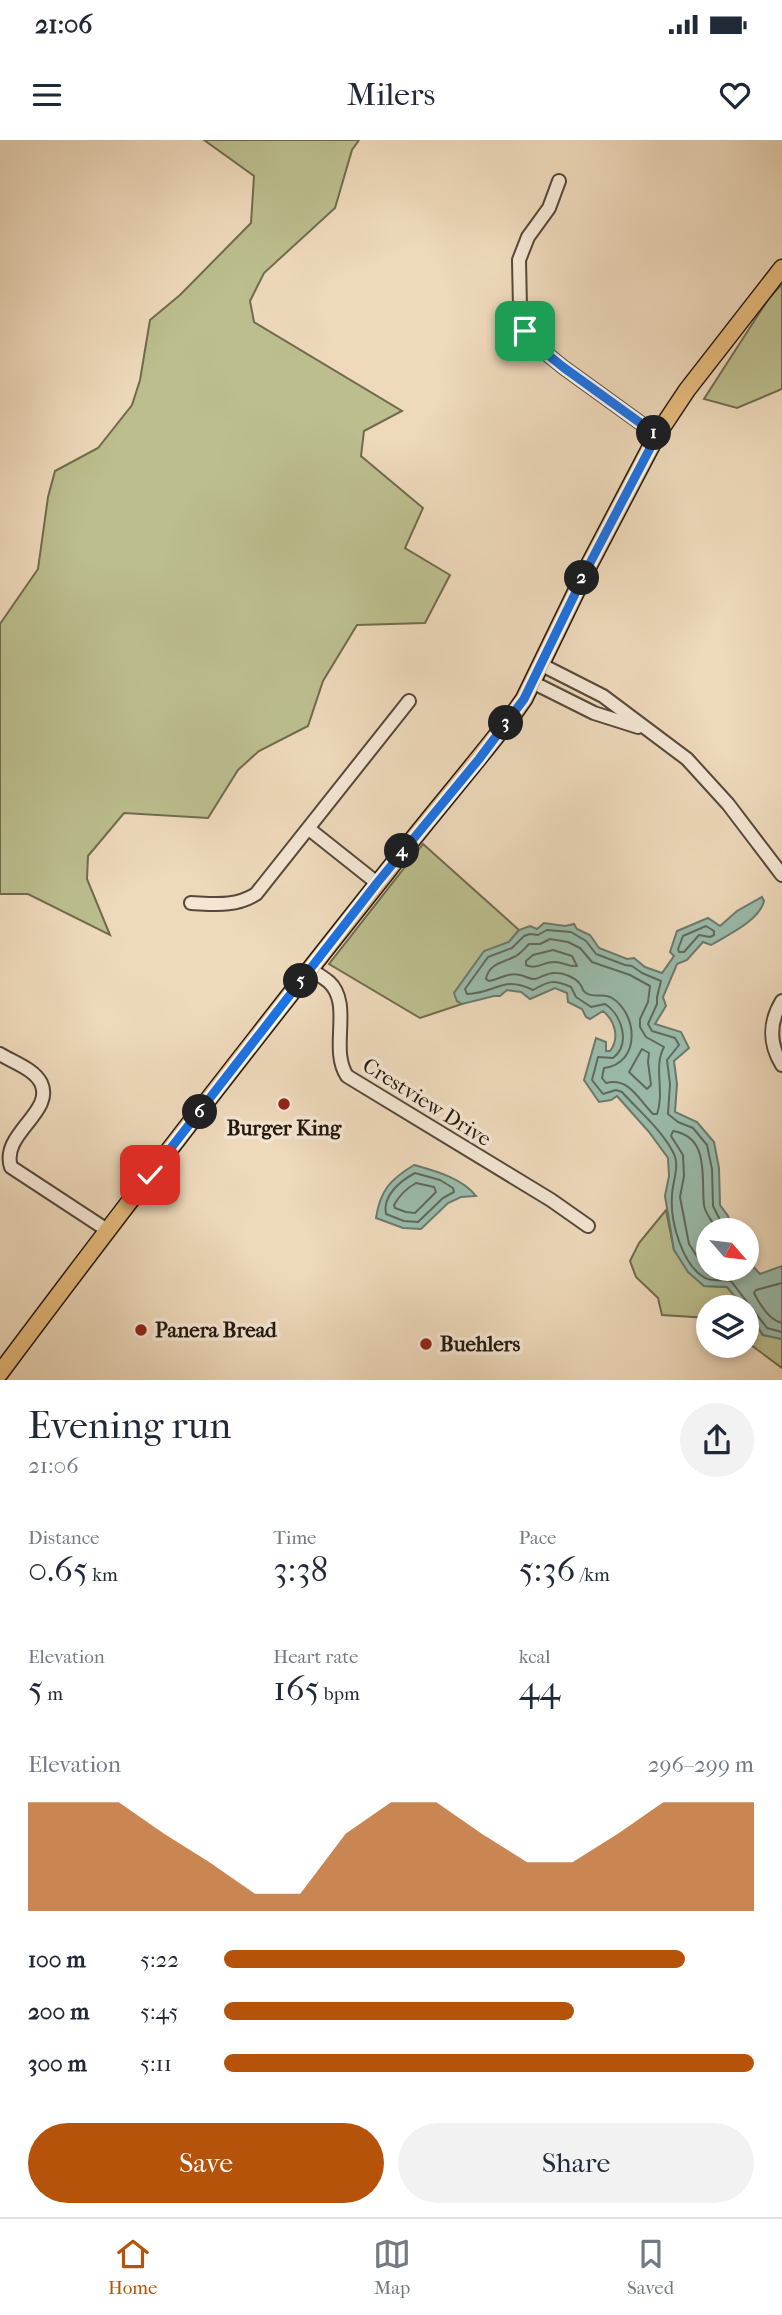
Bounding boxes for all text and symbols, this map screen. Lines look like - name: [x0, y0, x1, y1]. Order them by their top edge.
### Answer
- text: 21:06: [35, 9, 92, 40]
- icon: menu: [28, 76, 66, 114]
- text: Milers: [347, 76, 435, 113]
- icon: heart: [716, 76, 754, 114]
- pin: [495, 301, 555, 361]
- icon: arrive: [506, 312, 544, 350]
- pin: 1: [636, 416, 672, 450]
- text: 1: [650, 421, 657, 443]
- pin: 2: [564, 560, 600, 596]
- text: 2: [577, 566, 586, 588]
- pin: 3: [489, 706, 524, 740]
- text: 3: [502, 711, 509, 733]
- pin: 4: [384, 834, 420, 868]
- text: 4: [396, 839, 407, 861]
- pin: 5: [284, 964, 318, 998]
- text: 5: [296, 969, 305, 991]
- street label: Crestview Drive: [358, 1053, 496, 1151]
- pin: 6: [182, 1094, 218, 1130]
- marker: Burger King: [276, 1096, 292, 1112]
- text: 6: [194, 1100, 205, 1122]
- place label: Burger King: [227, 1116, 342, 1140]
- pin: [120, 1145, 180, 1205]
- icon: check: [131, 1156, 169, 1194]
- north arrow: [696, 1218, 760, 1281]
- map controls: [696, 1218, 759, 1358]
- button: layers: [696, 1295, 759, 1358]
- place label: Panera Bread: [155, 1318, 277, 1342]
- marker: Panera Bread: [133, 1322, 149, 1338]
- place label: Buehlers: [440, 1332, 521, 1356]
- marker: Buehlers: [418, 1336, 434, 1352]
- text: Evening run: [28, 1403, 231, 1448]
- button: share: [680, 1403, 754, 1477]
- text: 21:06: [28, 1452, 79, 1479]
- text: Distance: [28, 1527, 99, 1549]
- text: Time: [273, 1527, 317, 1549]
- text: Pace: [519, 1527, 557, 1549]
- text: 0.65: [28, 1549, 88, 1590]
- text: 3:38: [273, 1549, 328, 1590]
- text: 5:36: [519, 1549, 576, 1590]
- text: km: [88, 1564, 118, 1586]
- text: /km: [576, 1564, 610, 1586]
- text: Elevation: [28, 1646, 105, 1668]
- text: Heart rate: [273, 1646, 358, 1668]
- text: kcal: [519, 1646, 551, 1668]
- text: 5: [28, 1668, 43, 1709]
- text: 165: [273, 1668, 320, 1709]
- text: 44: [519, 1668, 560, 1709]
- text: m: [43, 1683, 63, 1705]
- text: bpm: [320, 1683, 360, 1705]
- text: Elevation: [28, 1751, 121, 1778]
- text: 296–299 m: [648, 1751, 754, 1778]
- text: 100 m: [28, 1946, 86, 1973]
- text: 5:22: [140, 1946, 179, 1973]
- text: 200 m: [28, 1998, 89, 2025]
- text: 5:45: [140, 1998, 178, 2025]
- text: 300 m: [28, 2050, 87, 2077]
- text: 5:11: [140, 2050, 172, 2077]
- button: Save: [28, 2123, 384, 2203]
- button: Share: [398, 2123, 754, 2203]
- tab: Home: [108, 2235, 157, 2299]
- tab: Map: [373, 2235, 411, 2299]
- tab: Saved: [627, 2235, 674, 2299]

